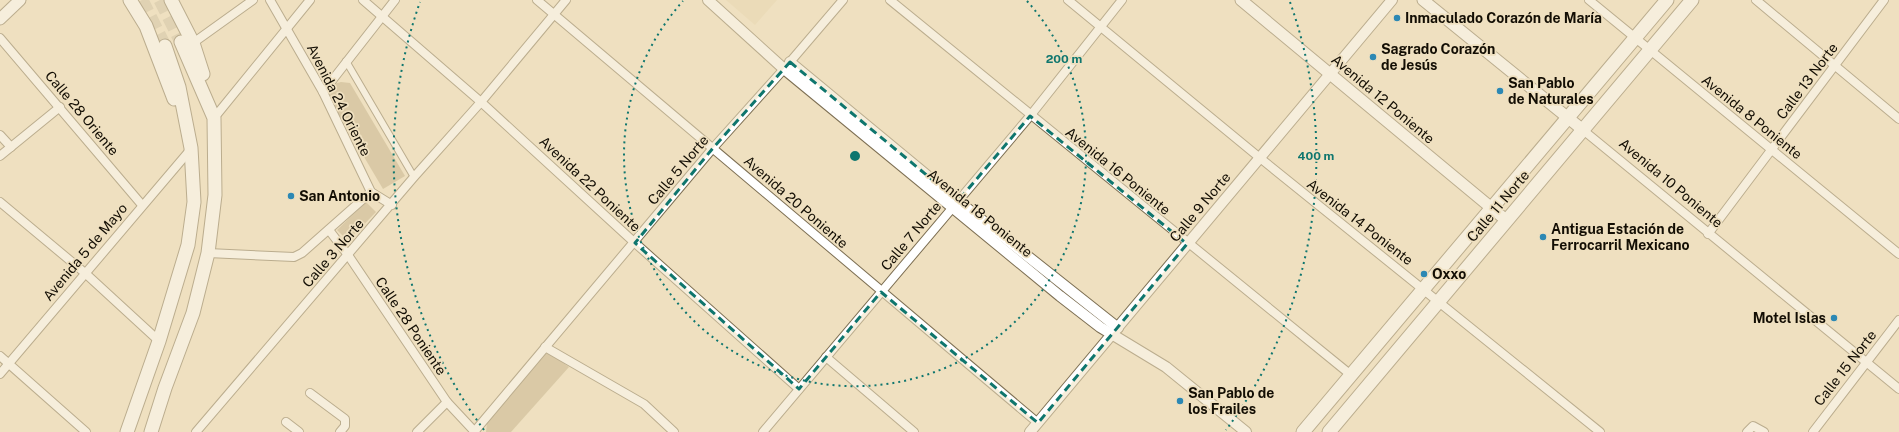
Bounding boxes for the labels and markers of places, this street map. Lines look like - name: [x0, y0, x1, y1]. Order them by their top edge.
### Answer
- place label: Inmaculado Corazón de María: [1405, 10, 1602, 26]
- marker: Inmaculado Corazón de María: [1392, 13, 1402, 23]
- place label: Sagrado Corazón de Jesús: [1381, 41, 1495, 73]
- marker: Sagrado Corazón de Jesús: [1368, 52, 1378, 62]
- place label: San Pablo de Naturales: [1508, 75, 1594, 107]
- marker: San Pablo de Naturales: [1495, 86, 1505, 96]
- centre of rings: [848, 149, 862, 163]
- place label: San Antonio: [299, 188, 380, 204]
- marker: San Antonio: [286, 191, 296, 201]
- place label: Antigua Estación de Ferrocarril Mexicano: [1551, 221, 1690, 253]
- marker: Antigua Estación de Ferrocarril Mexicano: [1538, 232, 1548, 242]
- place label: Oxxo: [1432, 266, 1466, 282]
- marker: Oxxo: [1419, 269, 1429, 279]
- place label: Motel Islas: [1753, 310, 1826, 326]
- marker: Motel Islas: [1829, 313, 1839, 323]
- place label: San Pablo de los Frailes: [1188, 385, 1274, 417]
- marker: San Pablo de los Frailes: [1175, 396, 1185, 406]

